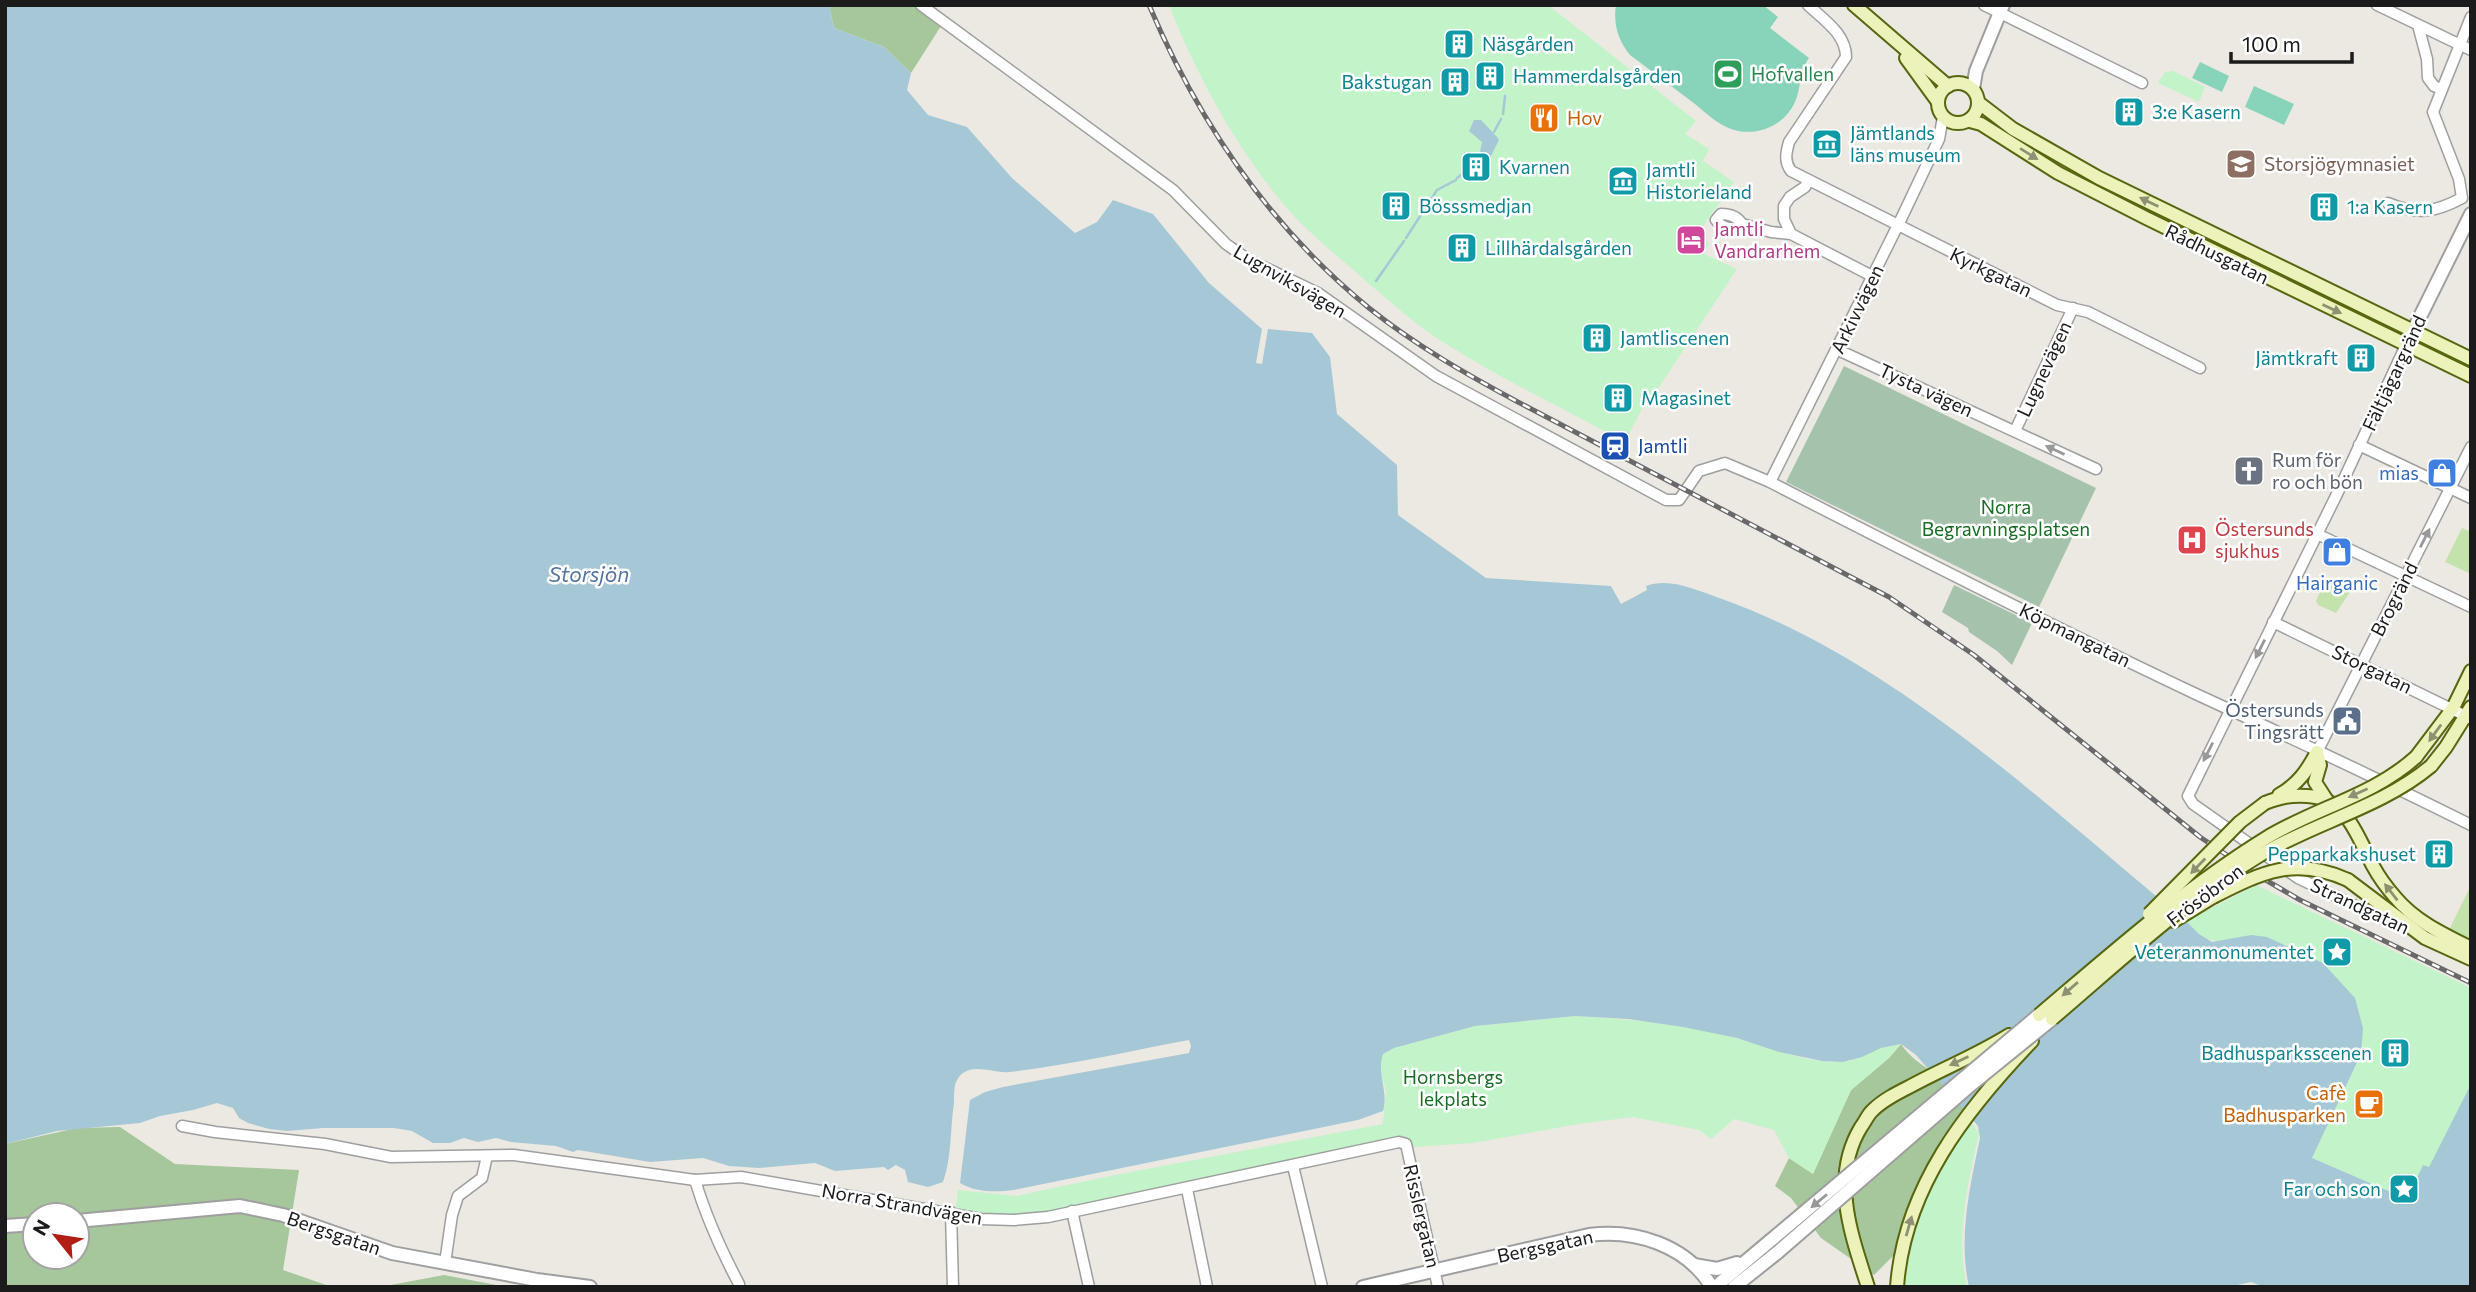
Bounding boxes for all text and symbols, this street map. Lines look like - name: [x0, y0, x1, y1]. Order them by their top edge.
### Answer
- scale bar: [2231, 21, 2352, 65]
- building icon: Näsgården: [1442, 27, 1476, 61]
- text: 100 m: [2242, 31, 2301, 56]
- place label: Näsgården: [1482, 32, 1574, 55]
- sports icon: Hofvallen: [1711, 57, 1745, 91]
- building icon: Hammerdalsgården: [1473, 59, 1507, 93]
- place label: Hofvallen: [1751, 62, 1834, 85]
- place label: Hammerdalsgården: [1513, 64, 1681, 87]
- building icon: Bakstugan: [1438, 65, 1472, 99]
- place label: Bakstugan: [1342, 70, 1432, 93]
- building icon: 3:e Kasern: [2112, 95, 2146, 129]
- place label: 3:e Kasern: [2152, 100, 2241, 123]
- restaurant icon: Hov: [1527, 101, 1561, 135]
- place label: Hov: [1567, 106, 1602, 129]
- place label: Jämtlands läns museum: [1850, 121, 1961, 166]
- museum icon: Jämtlands läns museum: [1810, 127, 1844, 161]
- school or university icon: Storsjögymnasiet: [2224, 147, 2258, 181]
- one-way arrow: [2019, 148, 2038, 161]
- building icon: Kvarnen: [1459, 150, 1493, 184]
- place label: Storsjögymnasiet: [2264, 152, 2415, 175]
- place label: Kvarnen: [1499, 155, 1570, 178]
- place label: Jamtli Historieland: [1646, 158, 1752, 203]
- museum icon: Jamtli Historieland: [1606, 164, 1640, 198]
- building icon: Bösssmedjan: [1379, 189, 1413, 223]
- building icon: 1:a Kasern: [2307, 190, 2341, 224]
- place label: Bösssmedjan: [1419, 194, 1532, 217]
- place label: 1:a Kasern: [2347, 195, 2433, 218]
- one-way arrow: [2139, 197, 2159, 208]
- place label: Jamtli Vandrarhem: [1714, 217, 1820, 262]
- street label: Rådhusgatan: [2162, 219, 2273, 289]
- hotel icon: Jamtli Vandrarhem: [1674, 223, 1708, 257]
- building icon: Lillhärdalsgården: [1445, 231, 1479, 265]
- place label: Lillhärdalsgården: [1485, 236, 1632, 259]
- street label: Lugnviksvägen: [1230, 239, 1351, 322]
- street label: Kyrkgatan: [1946, 242, 2036, 301]
- street label: Arkivvägen: [1825, 261, 1888, 357]
- one-way arrow: [2322, 303, 2342, 315]
- street label: Fältjägargränd: [2357, 311, 2430, 434]
- street label: Lugnevägen: [2011, 317, 2076, 420]
- building icon: Jamtliscenen: [1580, 321, 1614, 355]
- place label: Jamtliscenen: [1620, 326, 1729, 349]
- building icon: Jämtkraft: [2344, 341, 2378, 375]
- place label: Jämtkraft: [2255, 346, 2338, 369]
- street label: Tysta vägen: [1876, 358, 1977, 421]
- building icon: Magasinet: [1601, 381, 1635, 415]
- place label: Magasinet: [1641, 386, 1731, 409]
- station icon: Jamtli: [1598, 429, 1632, 463]
- place label: Jamtli: [1638, 434, 1688, 457]
- one-way arrow: [2045, 444, 2066, 455]
- place label: Rum för ro och bön: [2272, 448, 2363, 493]
- church icon: Rum för ro och bön: [2232, 454, 2266, 488]
- shop icon: mias: [2425, 456, 2459, 490]
- place label: mias: [2379, 461, 2419, 484]
- park label: Norra Begravningsplatsen: [1922, 495, 2090, 540]
- place label: Östersunds sjukhus: [2215, 517, 2314, 562]
- hospital icon: Östersunds sjukhus: [2175, 523, 2209, 557]
- one-way arrow: [2419, 528, 2431, 548]
- shop icon: Hairganic: [2320, 535, 2354, 569]
- street label: Brogränd: [2365, 558, 2422, 640]
- water label: Storsjön: [549, 561, 629, 586]
- place label: Hairganic: [2296, 571, 2378, 594]
- street label: Köpmangatan: [2016, 598, 2135, 671]
- one-way arrow: [2254, 639, 2265, 659]
- street label: Storgatan: [2328, 639, 2416, 698]
- place label: Östersunds Tingsrätt: [2225, 698, 2324, 743]
- public building icon: Östersunds Tingsrätt: [2330, 704, 2364, 738]
- one-way arrow: [2428, 724, 2442, 742]
- one-way arrow: [2203, 742, 2214, 762]
- one-way arrow: [2348, 788, 2369, 799]
- building icon: Pepparkakshuset: [2422, 837, 2456, 871]
- place label: Pepparkakshuset: [2267, 842, 2416, 865]
- one-way arrow: [2190, 857, 2206, 874]
- street label: Frösöbron: [2162, 858, 2247, 931]
- street label: Strandgatan: [2307, 873, 2413, 939]
- one-way arrow: [2384, 884, 2399, 902]
- place icon: Veteranmonumentet: [2320, 935, 2354, 969]
- place label: Veteranmonumentet: [2134, 940, 2314, 963]
- one-way arrow: [2061, 981, 2079, 996]
- building icon: Badhusparksscenen: [2378, 1036, 2412, 1070]
- place label: Badhusparksscenen: [2201, 1041, 2372, 1064]
- one-way arrow: [1949, 1055, 1969, 1067]
- park label: Hornsbergs lekplats: [1403, 1065, 1503, 1110]
- place label: Cafè Badhusparken: [2223, 1081, 2346, 1126]
- cafe icon: Cafè Badhusparken: [2352, 1087, 2386, 1121]
- street label: Risslergatan: [1399, 1162, 1446, 1270]
- place icon: Far och son: [2387, 1172, 2421, 1206]
- place label: Far och son: [2283, 1177, 2381, 1200]
- street label: Norra Strandvägen: [820, 1178, 984, 1229]
- one-way arrow: [1810, 1193, 1827, 1208]
- north arrow: [21, 1201, 91, 1271]
- street label: Bergsgatan: [284, 1206, 384, 1259]
- text: N: [27, 1215, 54, 1239]
- one-way arrow: [1904, 1216, 1914, 1237]
- street label: Bergsgatan: [1495, 1224, 1595, 1267]

